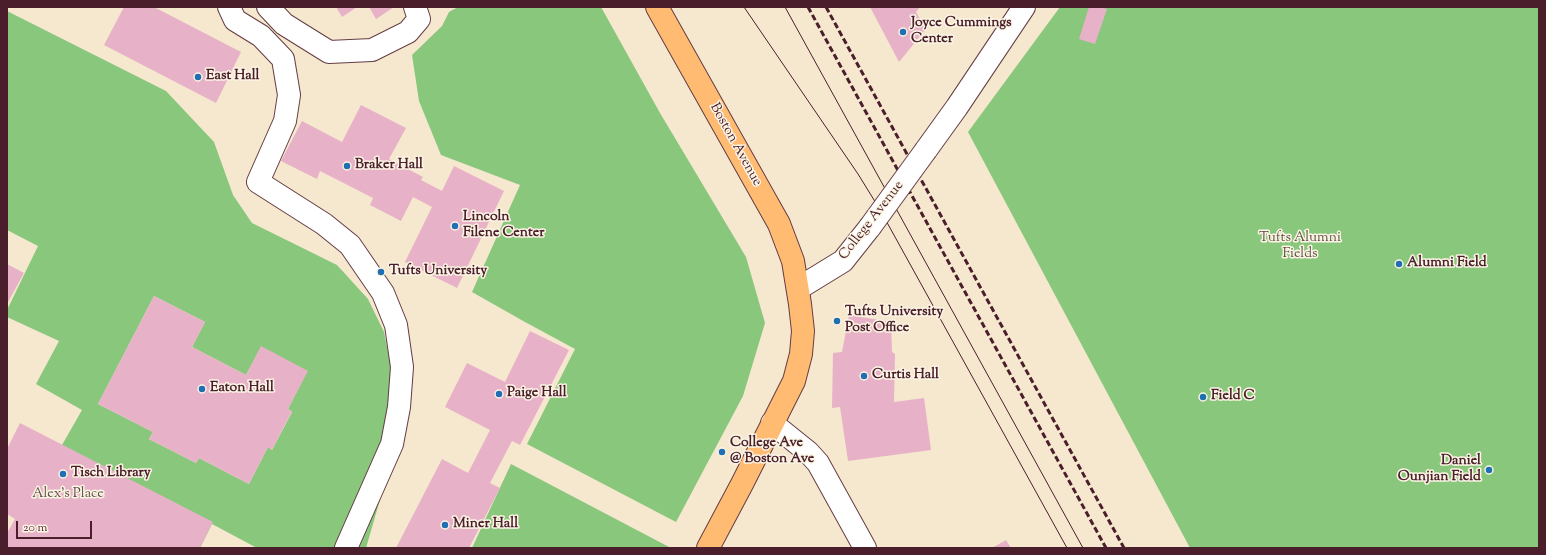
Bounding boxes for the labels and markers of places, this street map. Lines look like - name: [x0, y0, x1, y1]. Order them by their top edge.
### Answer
- place label: Joyce Cummings Center: [911, 16, 1012, 48]
- marker: Joyce Cummings Center: [898, 27, 908, 37]
- place label: East Hall: [206, 69, 260, 85]
- marker: East Hall: [193, 72, 203, 82]
- place label: Braker Hall: [355, 158, 423, 174]
- marker: Braker Hall: [342, 161, 352, 171]
- place label: Lincoln Filene Center: [463, 210, 545, 242]
- marker: Lincoln Filene Center: [450, 221, 460, 231]
- place label: Alumni Field: [1407, 256, 1487, 272]
- marker: Alumni Field: [1394, 259, 1404, 269]
- place label: Tufts University: [389, 264, 487, 280]
- marker: Tufts University: [376, 267, 386, 277]
- place label: Tufts University Post Office: [845, 305, 943, 338]
- marker: Tufts University Post Office: [832, 316, 842, 326]
- place label: Curtis Hall: [872, 368, 939, 384]
- marker: Curtis Hall: [859, 371, 869, 381]
- place label: Eaton Hall: [210, 381, 274, 397]
- marker: Eaton Hall: [197, 384, 207, 394]
- place label: Paige Hall: [507, 386, 567, 402]
- marker: Paige Hall: [494, 389, 504, 399]
- place label: Field C: [1211, 389, 1255, 405]
- marker: Field C: [1198, 392, 1208, 402]
- place label: College Ave @ Boston Ave: [730, 436, 814, 468]
- marker: College Ave @ Boston Ave: [717, 447, 727, 457]
- place label: Daniel Ounjian Field: [1398, 454, 1481, 486]
- marker: Daniel Ounjian Field: [1484, 465, 1494, 475]
- place label: Tisch Library: [71, 466, 151, 482]
- marker: Tisch Library: [58, 469, 68, 479]
- place label: Miner Hall: [453, 517, 518, 533]
- marker: Miner Hall: [440, 520, 450, 530]

